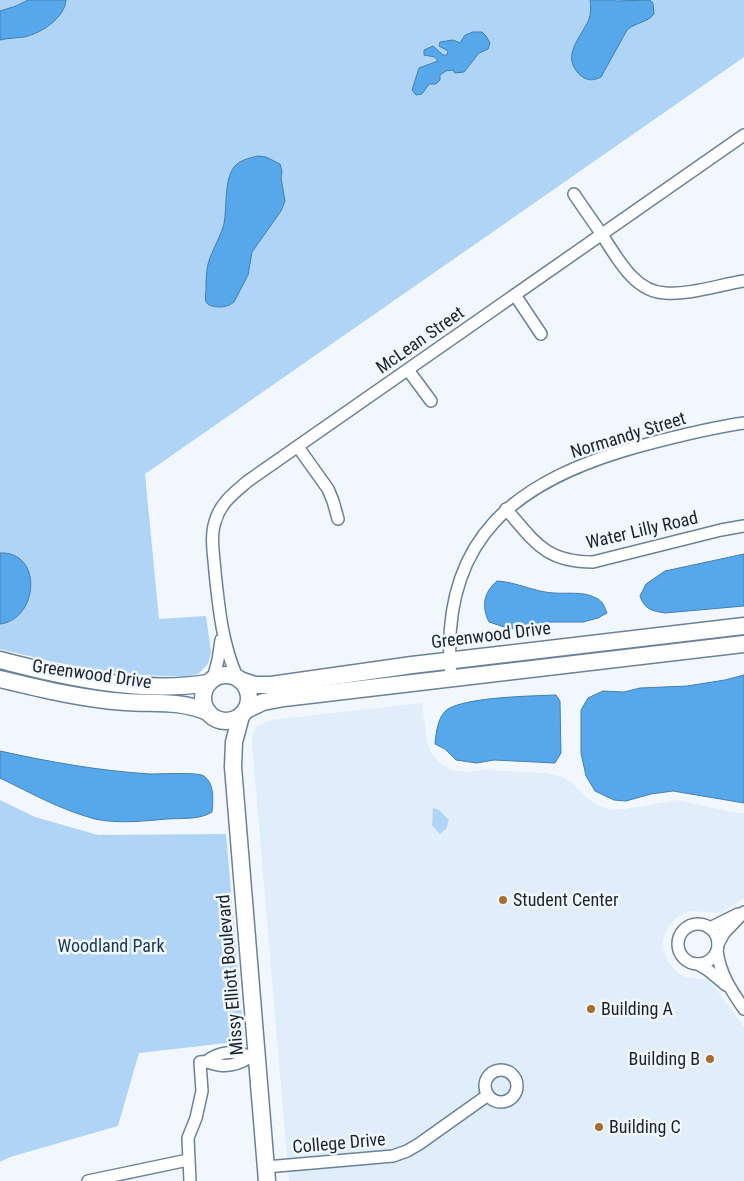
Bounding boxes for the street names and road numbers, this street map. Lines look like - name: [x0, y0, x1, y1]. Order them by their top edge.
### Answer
- street label: McLean Street: [372, 302, 468, 378]
- street label: Normandy Street: [568, 407, 688, 462]
- street label: Water Lilly Road: [584, 506, 700, 553]
- street label: Greenwood Drive: [430, 617, 552, 652]
- street label: Greenwood Drive: [31, 655, 153, 692]
- street label: Missy Elliott Boulevard: [212, 894, 247, 1056]
- street label: College Drive: [292, 1128, 386, 1157]

